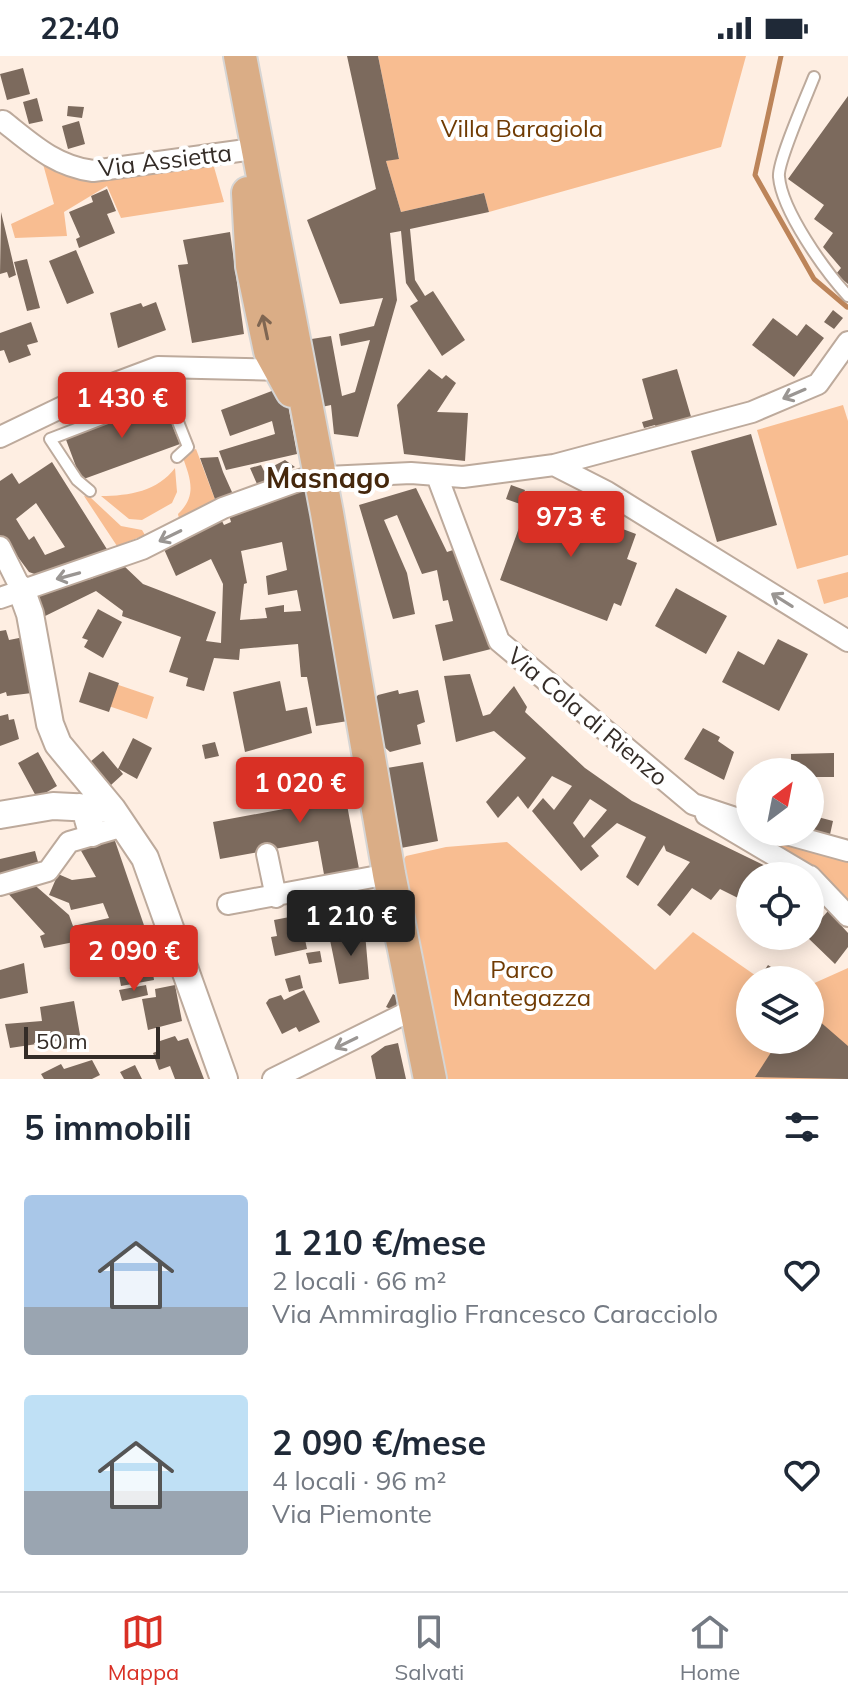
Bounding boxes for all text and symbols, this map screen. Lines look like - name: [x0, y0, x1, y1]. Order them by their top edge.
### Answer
- text: 22:40: [40, 9, 119, 47]
- park label: Villa Baragiola: [441, 113, 603, 143]
- street label: Via Assietta: [97, 137, 233, 183]
- one-way arrow: [257, 314, 272, 340]
- pin: 1 430 €: [48, 372, 196, 440]
- text: 1 430 €: [76, 381, 168, 414]
- one-way arrow: [782, 388, 807, 403]
- district label: Masnago: [266, 460, 390, 495]
- pin: 973 €: [515, 491, 627, 559]
- text: 973 €: [536, 500, 606, 533]
- one-way arrow: [158, 529, 182, 544]
- one-way arrow: [56, 570, 82, 585]
- one-way arrow: [771, 592, 794, 608]
- street label: Via Cola di Rienzo: [502, 640, 674, 792]
- pin: 1 020 €: [226, 757, 374, 825]
- north arrow: [736, 758, 824, 846]
- map controls: [736, 758, 824, 1054]
- text: 1 020 €: [254, 766, 346, 799]
- button: locate: [736, 862, 824, 950]
- pin: 1 210 €: [277, 890, 425, 958]
- text: 1 210 €: [305, 899, 397, 932]
- pin: 2 090 €: [60, 925, 208, 993]
- text: 2 090 €: [88, 934, 180, 967]
- park label: Parco Mantegazza: [453, 954, 591, 1012]
- button: layers: [736, 966, 824, 1054]
- scale bar: [24, 1023, 160, 1059]
- text: 50 m: [36, 1027, 87, 1055]
- one-way arrow: [335, 1036, 359, 1051]
- icon: filters: [780, 1105, 824, 1149]
- text: 5 immobili: [24, 1106, 192, 1149]
- text: 1 210 €/mese: [272, 1221, 486, 1264]
- icon: home: [88, 1227, 184, 1323]
- icon: heart: [780, 1253, 824, 1297]
- text: 2 locali · 66 m²: [272, 1264, 446, 1297]
- text: Via Ammiraglio Francesco Caracciolo: [272, 1297, 718, 1330]
- text: 2 090 €/mese: [272, 1421, 486, 1464]
- icon: home: [88, 1427, 184, 1523]
- icon: heart: [780, 1453, 824, 1497]
- text: 4 locali · 96 m²: [272, 1464, 446, 1497]
- text: Via Piemonte: [272, 1497, 432, 1530]
- tab: Mappa: [108, 1610, 179, 1686]
- tab: Salvati: [395, 1610, 464, 1686]
- tab: Home: [680, 1610, 740, 1686]

